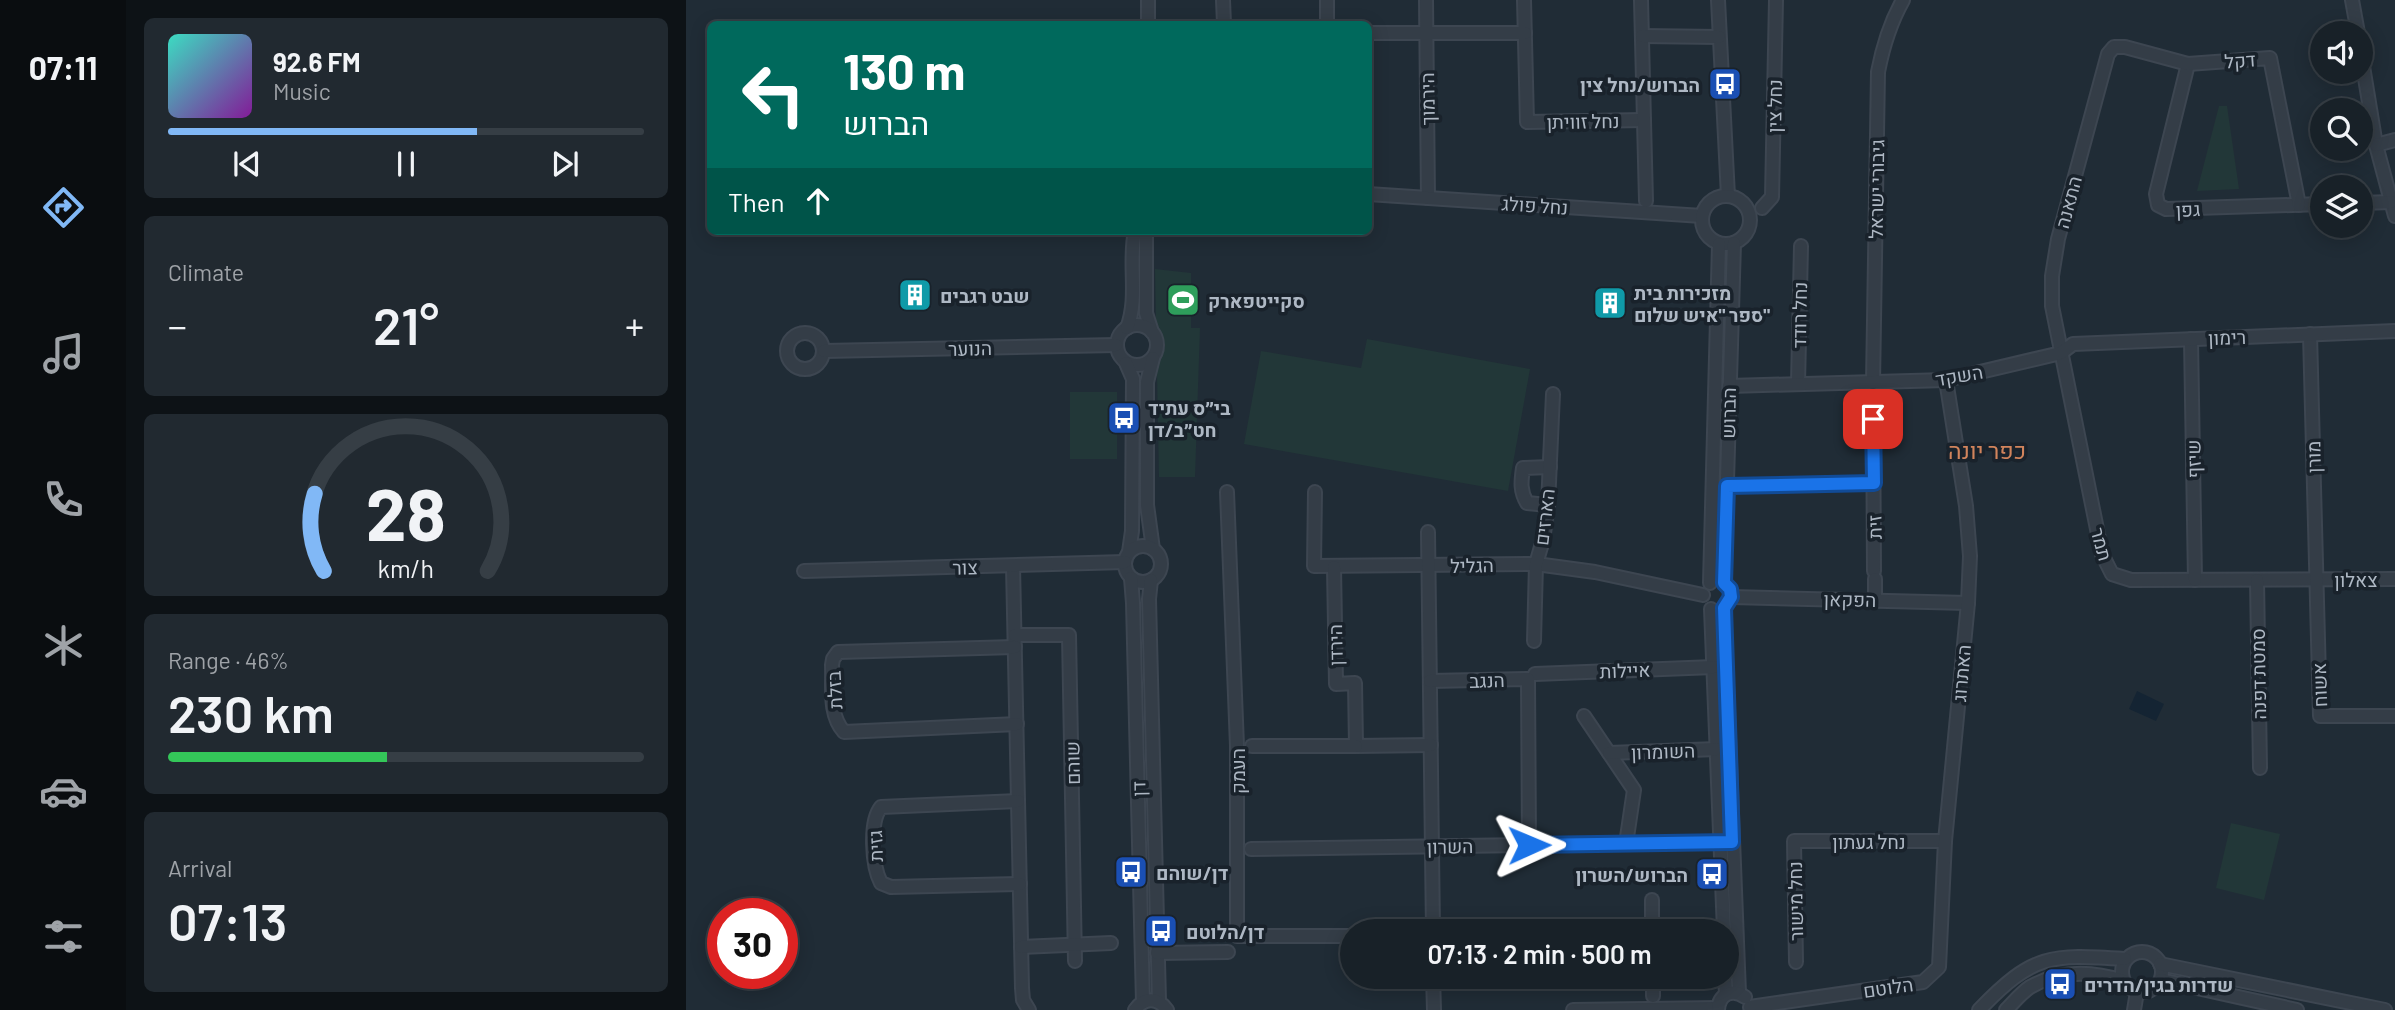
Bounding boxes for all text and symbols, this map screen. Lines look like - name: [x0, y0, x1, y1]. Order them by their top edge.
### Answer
- map controls: [2310, 21, 2373, 238]
- button: sound: [2310, 21, 2373, 84]
- text: 130 m: [843, 41, 965, 100]
- text: 92.6 FM: [273, 46, 361, 77]
- street label: דקל: [2224, 47, 2257, 73]
- text: 07:11: [29, 48, 97, 86]
- icon: left: [728, 49, 819, 140]
- bus stop icon: הברוש/נחל צין: [1706, 65, 1744, 103]
- street label: הירמוך: [1415, 72, 1439, 126]
- place label: הברוש/נחל צין: [1580, 73, 1700, 96]
- text: Music: [273, 77, 331, 105]
- street label: נחל צין: [1762, 79, 1786, 133]
- button: search: [2310, 98, 2373, 161]
- text: הברוש: [843, 103, 929, 141]
- street label: נחל זוויתן: [1546, 109, 1620, 133]
- street label: גיבורי ישראל: [1864, 139, 1888, 239]
- icon: previous: [228, 145, 266, 183]
- icon: pause: [387, 145, 425, 183]
- icon: next: [546, 145, 584, 183]
- street label: התאנה: [2050, 173, 2086, 231]
- button: layers: [2310, 175, 2373, 238]
- icon: ahead: [799, 182, 837, 220]
- icon: directions: [39, 183, 88, 232]
- text: Then: [728, 186, 785, 217]
- street label: נחל פולג: [1501, 191, 1569, 219]
- street label: גפן: [2175, 197, 2201, 221]
- text: Climate: [168, 258, 244, 286]
- building icon: שבט רגבים: [896, 276, 934, 314]
- sports icon: סקייטפארק: [1164, 281, 1202, 319]
- place label: מזכירות בית ספר "איש שלום": [1634, 281, 1770, 326]
- street label: נחל רודד: [1787, 281, 1811, 349]
- place label: שבט רגבים: [940, 284, 1030, 307]
- building icon: מזכירות בית ספר "איש שלום": [1591, 284, 1629, 322]
- place label: סקייטפארק: [1208, 289, 1305, 312]
- text: 21°: [373, 293, 439, 355]
- text: −: [168, 302, 187, 348]
- text: +: [625, 302, 644, 348]
- street label: רימון: [2208, 325, 2246, 349]
- icon: music: [39, 329, 88, 378]
- street label: הנוער: [948, 336, 992, 360]
- street label: השקד: [1933, 360, 1985, 390]
- street label: הברוש: [1716, 387, 1740, 439]
- pin: [1843, 389, 1903, 449]
- place label: בי״ס עתיד חט״ב/דן: [1148, 396, 1231, 441]
- bus stop icon: בי״ס עתיד חט״ב/דן: [1105, 399, 1143, 437]
- icon: arrive: [1854, 400, 1892, 438]
- district label: כפר יונה: [1948, 436, 2026, 464]
- street label: שיזף: [2181, 439, 2205, 479]
- street label: מורן: [2301, 441, 2325, 473]
- text: 28: [366, 468, 446, 556]
- icon: phone: [39, 475, 88, 524]
- street label: הארזים: [1529, 487, 1559, 547]
- street label: זית: [1862, 514, 1886, 539]
- street label: תמר: [2086, 525, 2118, 563]
- text: km/h: [378, 553, 434, 583]
- street label: הגליל: [1450, 553, 1494, 577]
- street label: צור: [952, 555, 978, 579]
- street label: צאלון: [2334, 568, 2378, 591]
- street label: הפקאן: [1824, 587, 1876, 611]
- icon: climate: [39, 621, 88, 670]
- street label: הירדן: [1323, 624, 1347, 666]
- street label: סמטת דפנה: [2246, 628, 2270, 720]
- street label: האתרוג: [1947, 643, 1975, 703]
- text: Range · 46%: [168, 646, 289, 674]
- street label: איילות: [1599, 658, 1651, 682]
- street label: אשוח: [2307, 662, 2331, 708]
- street label: הנגב: [1469, 668, 1505, 692]
- street label: בזלת: [822, 670, 846, 710]
- text: 230 km: [168, 681, 334, 743]
- street label: השומרון: [1630, 738, 1696, 764]
- street label: שוהם: [1060, 741, 1084, 785]
- street label: העמק: [1226, 748, 1249, 794]
- icon: car: [39, 767, 88, 816]
- street label: דן: [1126, 781, 1150, 797]
- position arrow: [1492, 808, 1566, 882]
- street label: גזית: [863, 830, 887, 862]
- street label: נחל געתון: [1832, 830, 1906, 853]
- street label: השרון: [1426, 834, 1474, 858]
- bus stop icon: דן/שוהם: [1112, 853, 1150, 891]
- text: Arrival: [168, 854, 232, 882]
- bus stop icon: הברוש/השרון: [1693, 855, 1731, 893]
- place label: דן/שוהם: [1156, 861, 1229, 884]
- street label: נחל מישור: [1783, 861, 1807, 941]
- place label: הברוש/השרון: [1575, 863, 1688, 886]
- text: 07:13: [168, 889, 287, 951]
- speed limit sign: 30: [707, 898, 798, 989]
- icon: filters: [39, 912, 88, 961]
- bus stop icon: דן/הלוטם: [1142, 912, 1180, 950]
- place label: דן/הלוטם: [1186, 920, 1265, 943]
- text: 07:13 · 2 min · 500 m: [1427, 938, 1652, 969]
- bus stop icon: שדרות בגין/הדרים: [2041, 965, 2079, 1003]
- street label: הלוטם: [1861, 972, 1915, 1002]
- place label: שדרות בגין/הדרים: [2084, 973, 2233, 996]

